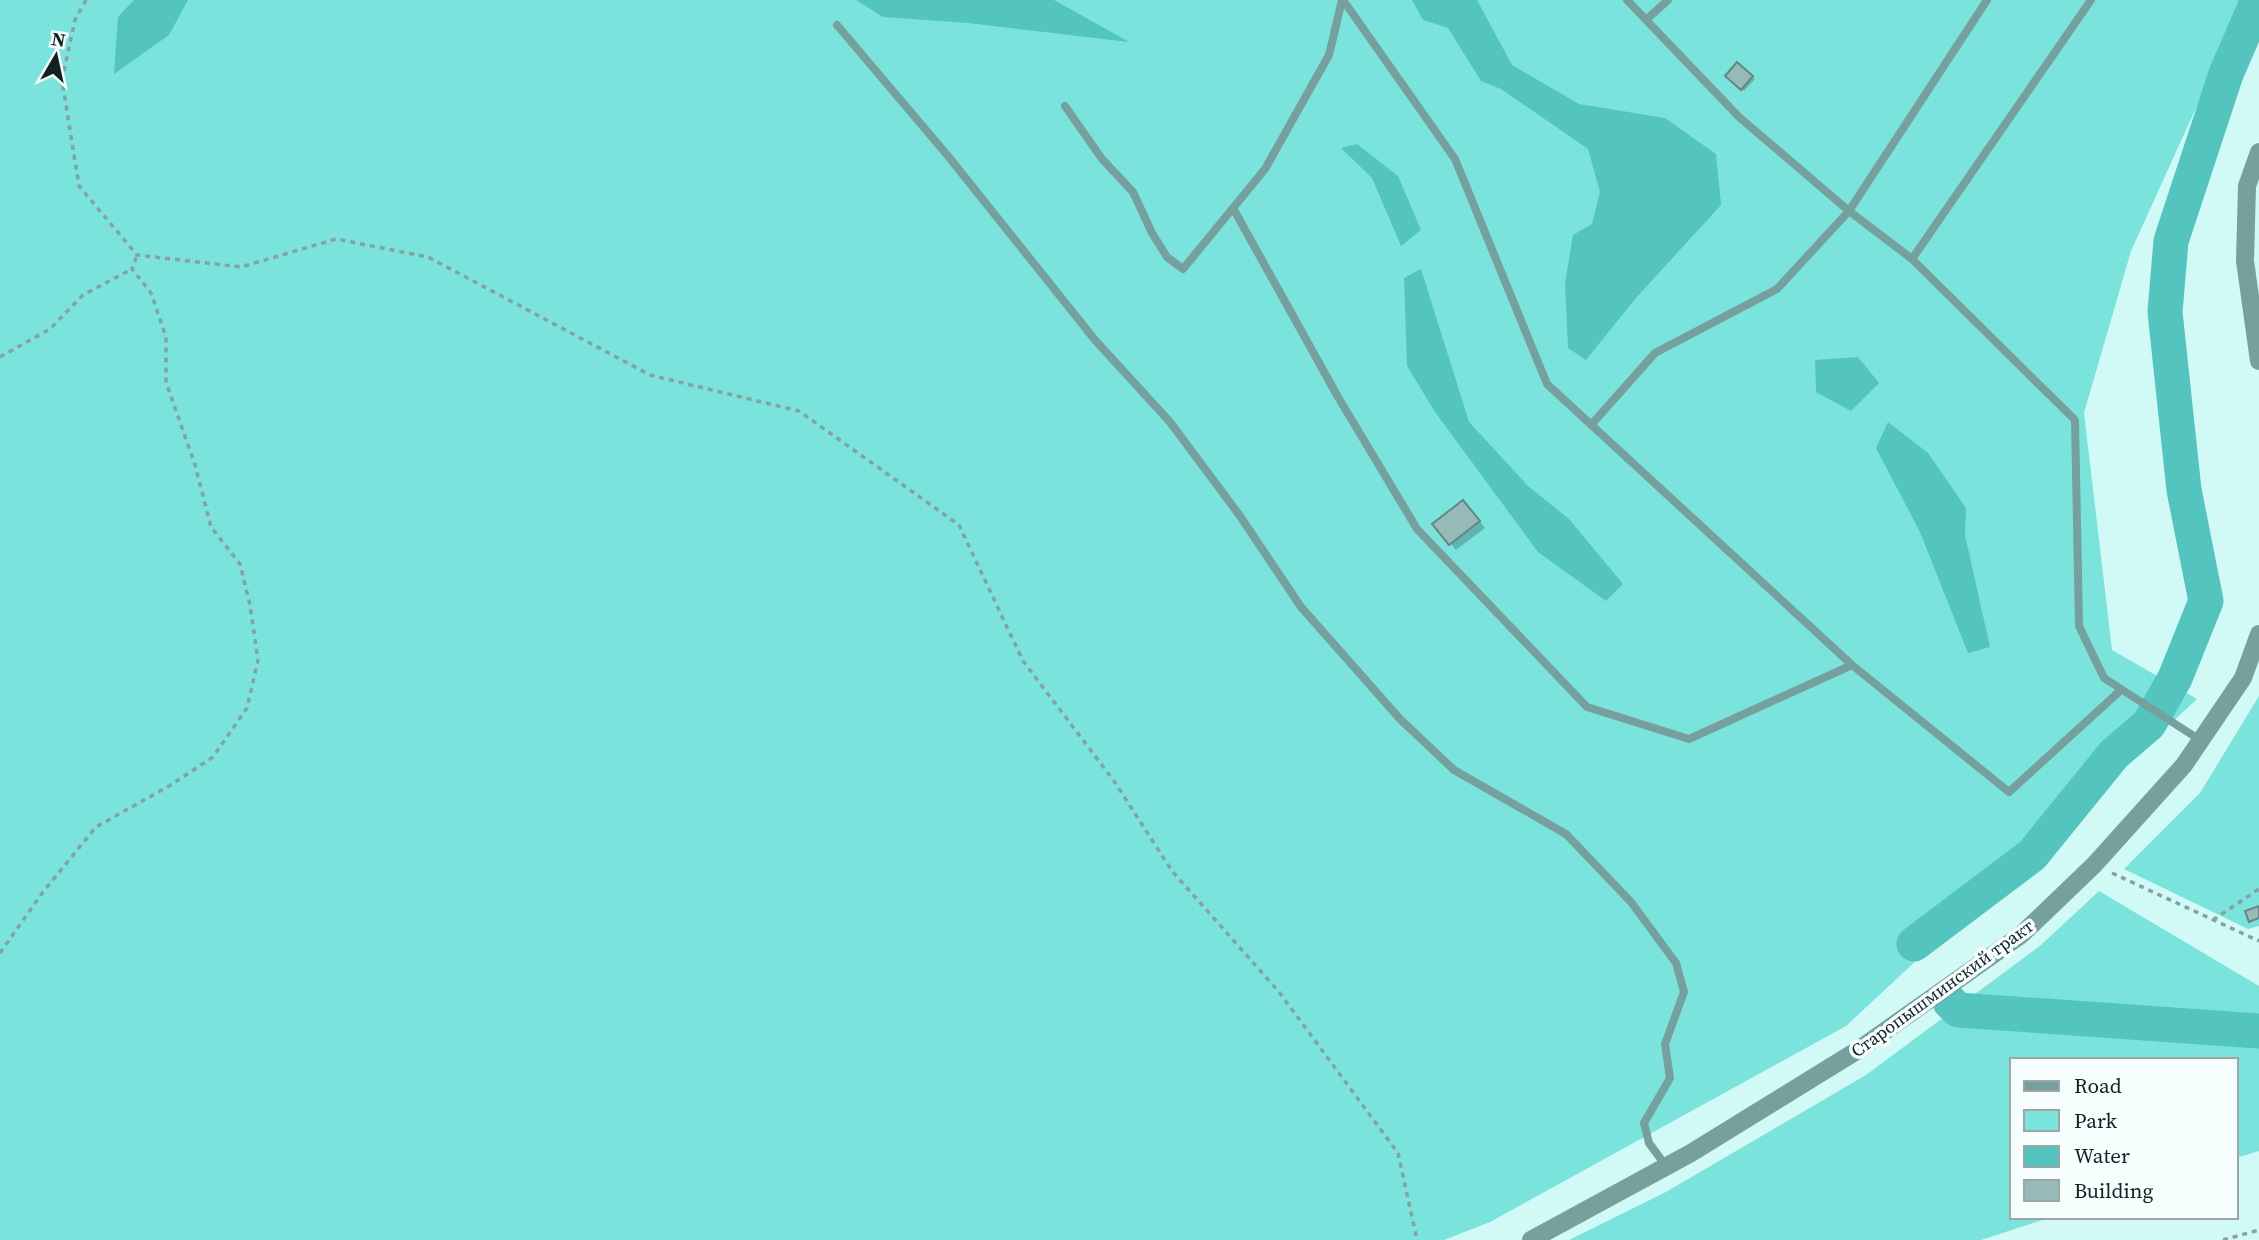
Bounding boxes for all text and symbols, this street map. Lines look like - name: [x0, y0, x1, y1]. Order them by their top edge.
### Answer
- north arrow: [21, 21, 91, 91]
- text: N: [50, 25, 68, 53]
- street label: Старопышминский тракт: [1846, 913, 2039, 1063]
- legend: [2010, 1058, 2238, 1219]
- text: Road: [2074, 1071, 2122, 1100]
- text: Park: [2074, 1106, 2118, 1135]
- text: Water: [2074, 1141, 2130, 1170]
- text: Building: [2074, 1176, 2153, 1205]

